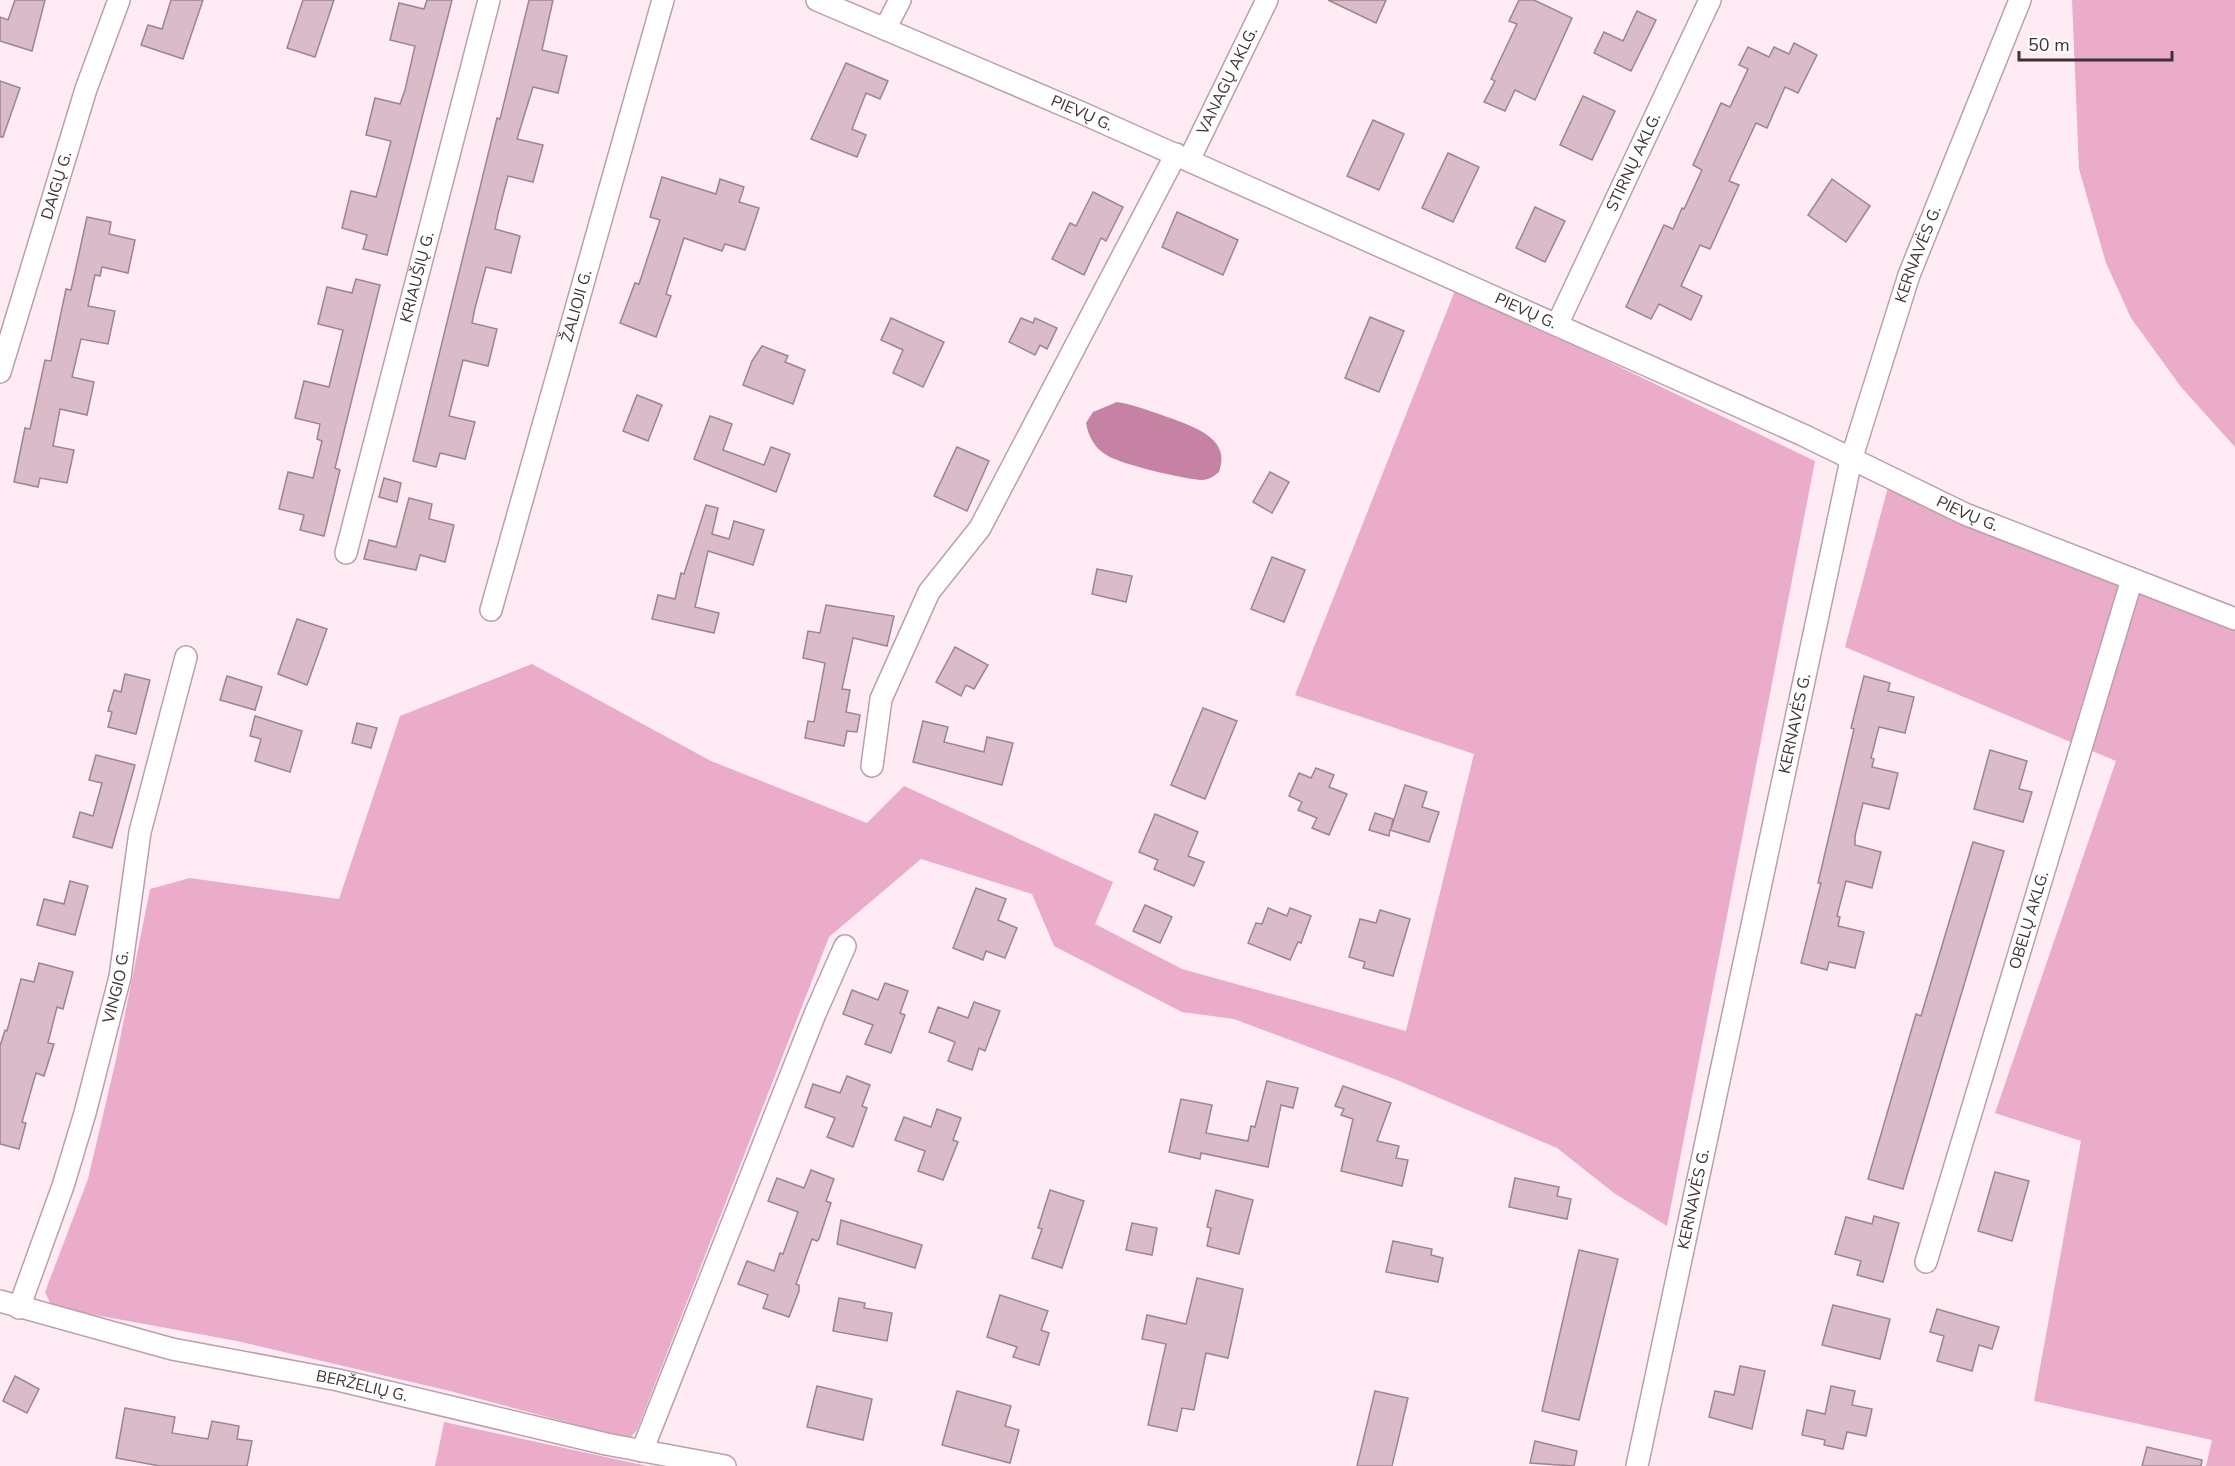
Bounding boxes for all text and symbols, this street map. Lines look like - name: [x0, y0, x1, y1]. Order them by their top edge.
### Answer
- street label: VANAGŲ AKLG.: [1191, 23, 1263, 139]
- scale bar: [2019, 24, 2172, 62]
- text: 50 m: [2028, 33, 2070, 57]
- street label: PIEVŲ G.: [1047, 90, 1116, 136]
- street label: STIRNŲ AKLG.: [1601, 109, 1666, 215]
- street label: DAIGŲ G.: [36, 149, 77, 222]
- street label: KERNAVĖS G.: [1890, 203, 1947, 305]
- street label: KRIAUŠIŲ G.: [395, 229, 440, 325]
- street label: ŽALIOJI G.: [556, 267, 597, 345]
- street label: PIEVŲ G.: [1491, 288, 1560, 335]
- street label: PIEVŲ G.: [1933, 491, 2001, 537]
- street label: KERNAVĖS G.: [1774, 671, 1816, 776]
- street label: OBELŲ AKLG.: [2004, 868, 2054, 972]
- street label: VINGIO G.: [97, 949, 135, 1027]
- street label: KERNAVĖS G.: [1672, 1147, 1715, 1251]
- street label: BERŽELIŲ G.: [314, 1365, 410, 1407]

